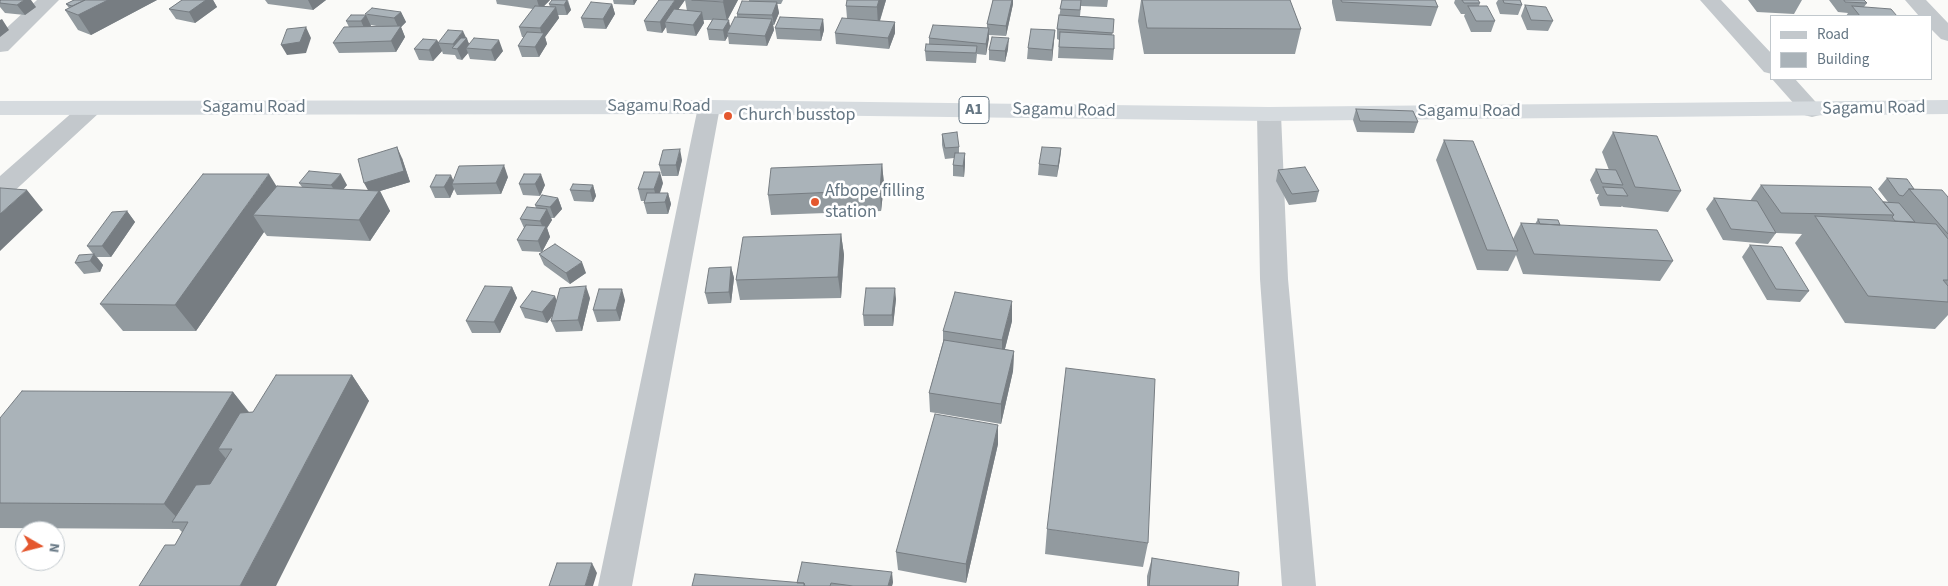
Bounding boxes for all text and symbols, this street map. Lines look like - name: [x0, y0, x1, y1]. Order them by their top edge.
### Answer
- legend: [1770, 15, 1933, 80]
- text: Road: [1817, 24, 1849, 45]
- text: Building: [1817, 49, 1869, 70]
- street label: Sagamu Road: [607, 96, 711, 118]
- road number: A1: [959, 96, 989, 124]
- street label: Sagamu Road: [202, 97, 306, 119]
- street label: Sagamu Road: [1822, 97, 1926, 121]
- street label: Sagamu Road: [1012, 99, 1116, 123]
- street label: Sagamu Road: [1417, 101, 1521, 123]
- place label: Church busstop: [738, 105, 856, 127]
- marker: Church busstop: [722, 110, 734, 122]
- place label: Afbope filling station: [825, 181, 924, 223]
- marker: Afbope filling station: [809, 196, 821, 208]
- north arrow: [15, 521, 65, 571]
- text: N: [43, 542, 64, 554]

